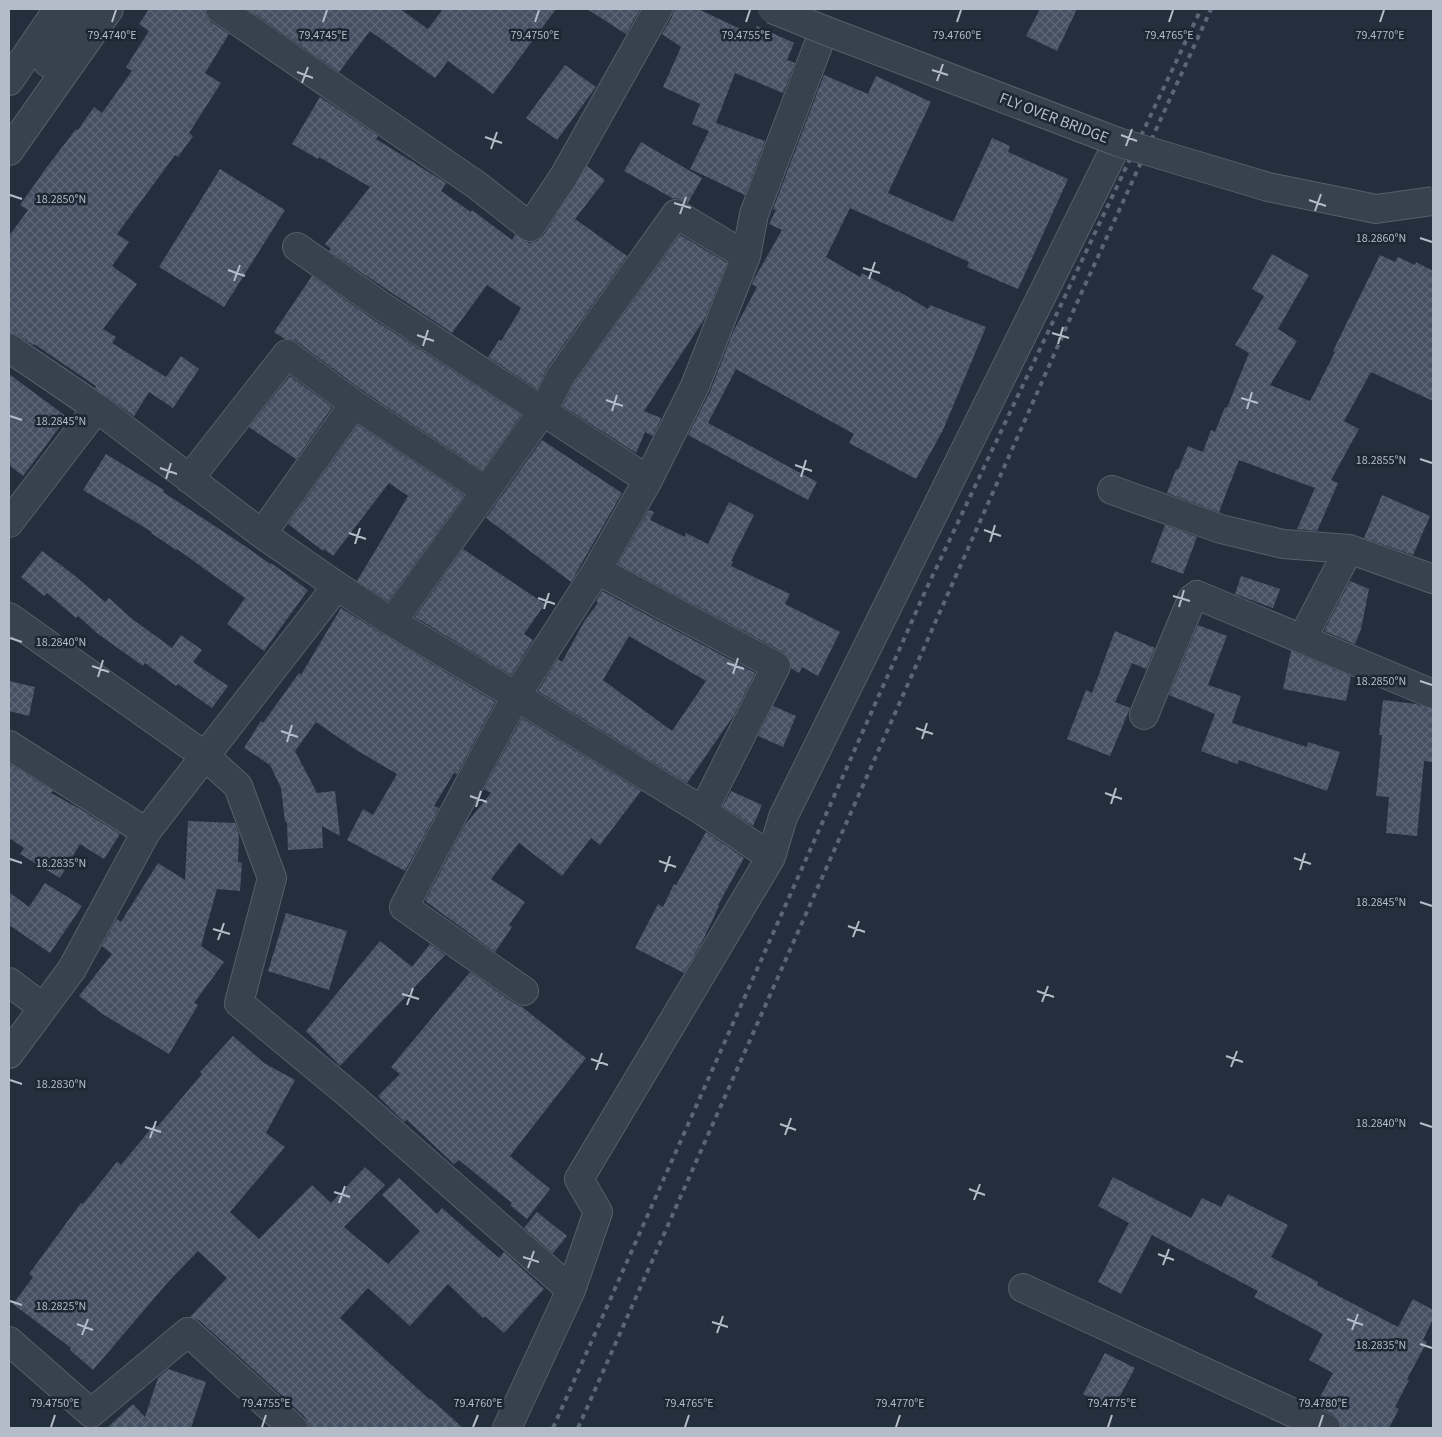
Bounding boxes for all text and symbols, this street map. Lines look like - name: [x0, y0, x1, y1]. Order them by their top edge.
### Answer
- text: 79.4740°E: [87, 27, 137, 44]
- text: 79.4745°E: [298, 27, 348, 44]
- text: 79.4750°E: [510, 27, 560, 44]
- text: 79.4755°E: [721, 27, 771, 44]
- text: 79.4760°E: [932, 27, 982, 44]
- text: 79.4765°E: [1144, 27, 1194, 44]
- text: 79.4770°E: [1355, 27, 1405, 44]
- street label: FLY OVER BRIDGE: [996, 87, 1112, 149]
- text: 18.2850°N: [36, 191, 86, 208]
- text: 18.2860°N: [1356, 230, 1406, 247]
- text: 18.2845°N: [36, 413, 86, 430]
- text: 18.2855°N: [1356, 452, 1406, 469]
- text: 18.2840°N: [36, 634, 86, 651]
- text: 18.2850°N: [1356, 673, 1406, 690]
- text: 18.2835°N: [36, 855, 86, 872]
- text: 18.2845°N: [1356, 894, 1406, 911]
- text: 18.2830°N: [36, 1076, 86, 1093]
- text: 18.2840°N: [1356, 1115, 1406, 1132]
- text: 18.2825°N: [36, 1298, 86, 1315]
- text: 18.2835°N: [1356, 1337, 1406, 1354]
- text: 79.4750°E: [30, 1395, 80, 1412]
- text: 79.4755°E: [241, 1395, 291, 1412]
- text: 79.4760°E: [453, 1395, 503, 1412]
- text: 79.4765°E: [664, 1395, 714, 1412]
- text: 79.4770°E: [875, 1395, 925, 1412]
- text: 79.4775°E: [1087, 1395, 1137, 1412]
- text: 79.4780°E: [1298, 1395, 1348, 1412]

